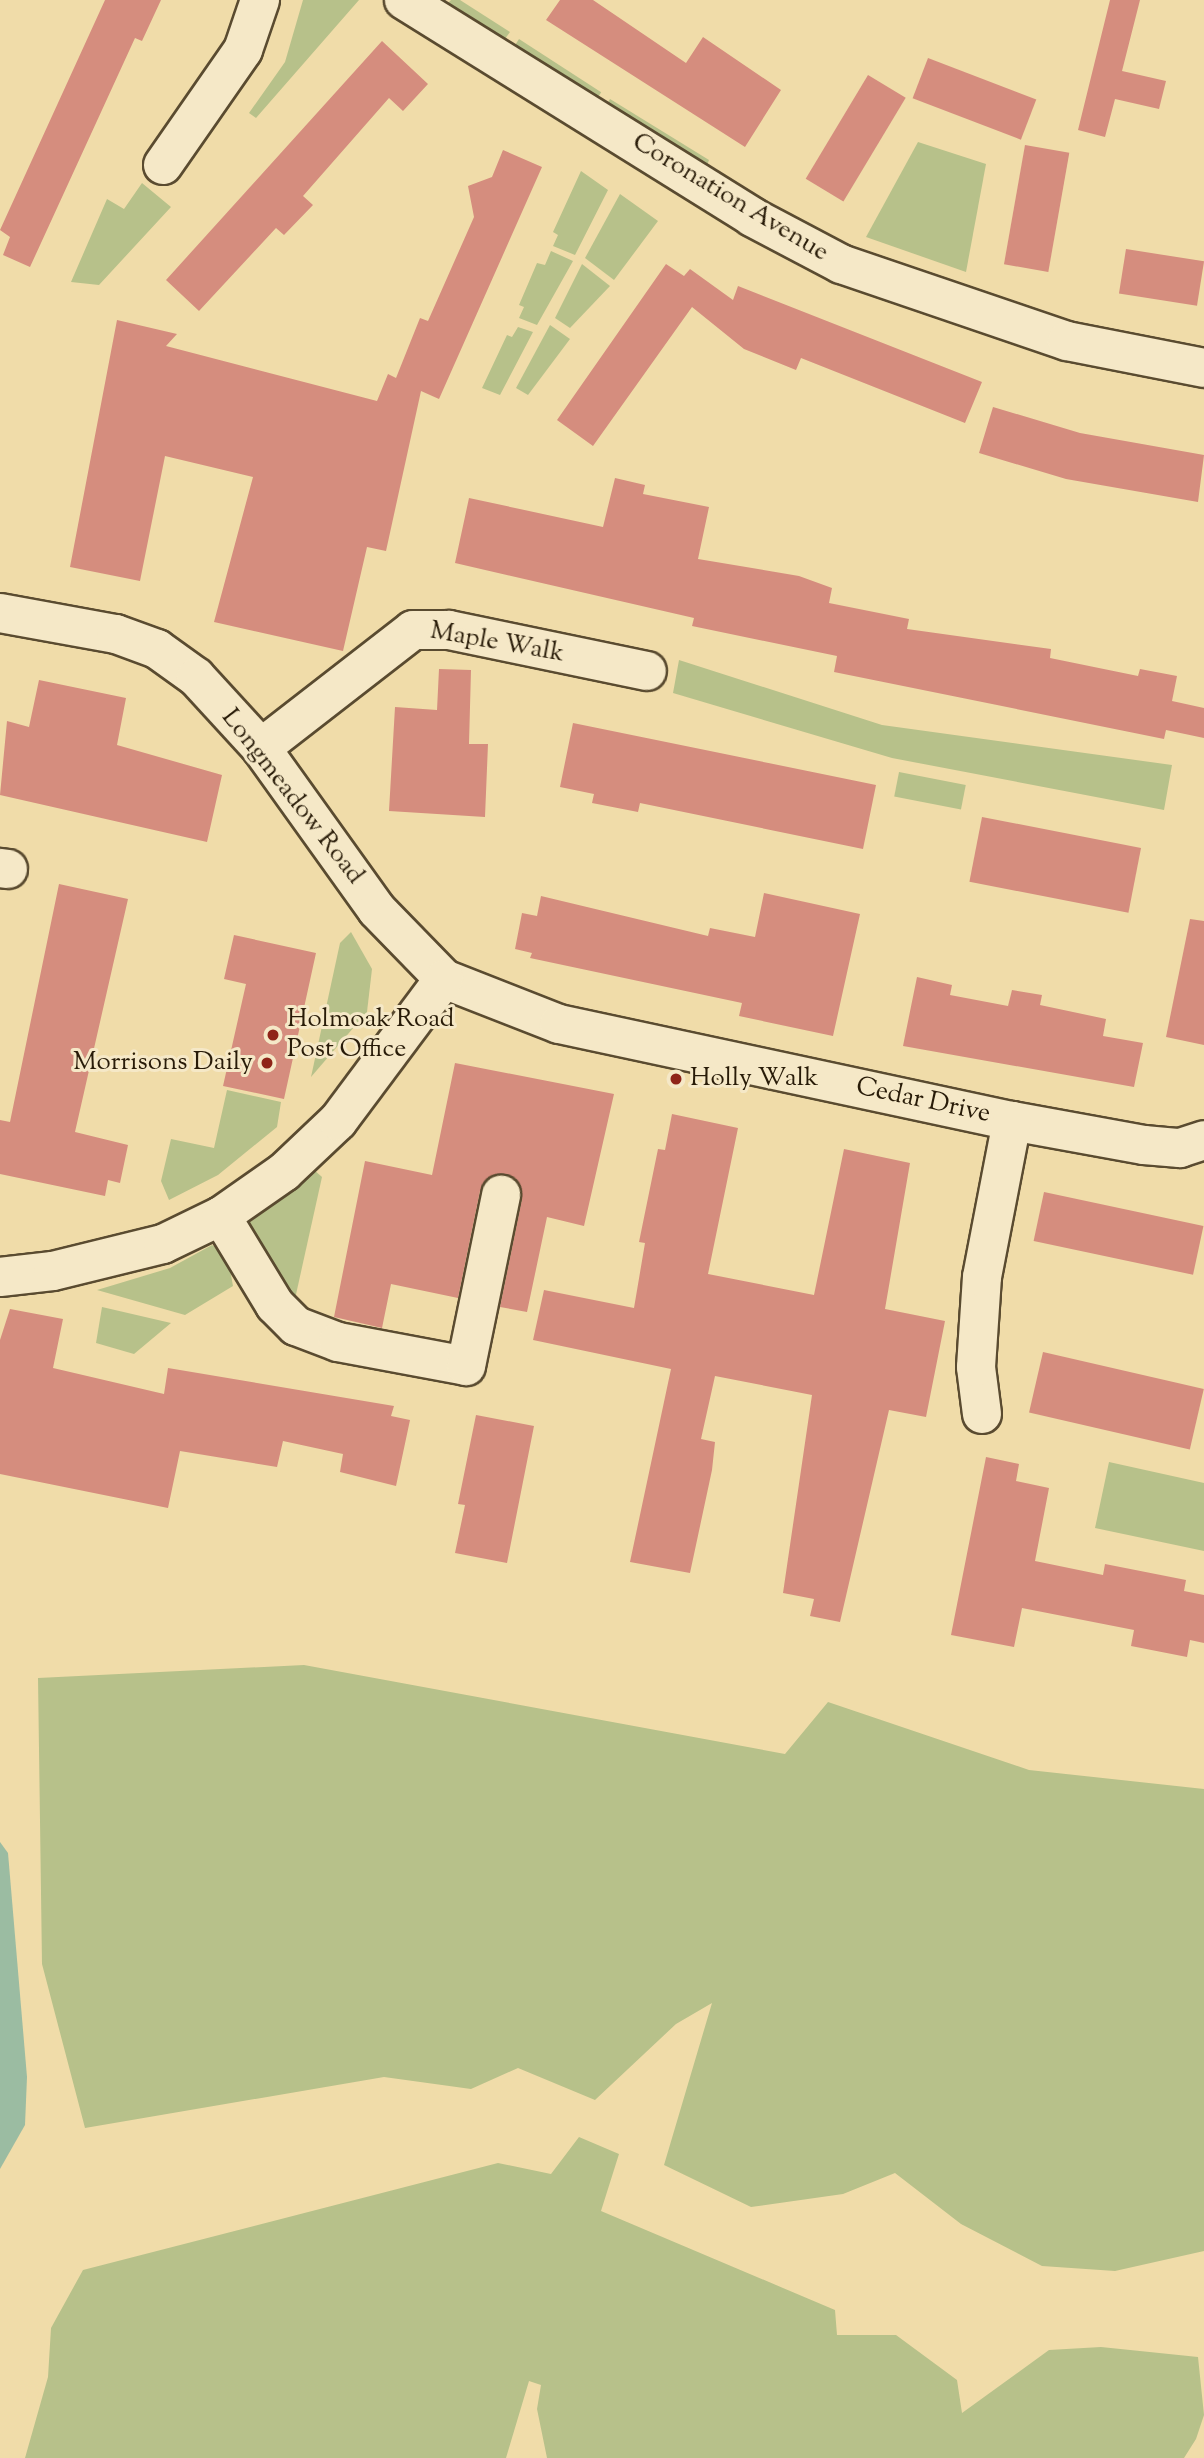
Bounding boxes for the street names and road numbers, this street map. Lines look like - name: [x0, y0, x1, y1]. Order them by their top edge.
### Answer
- street label: Coronation Avenue: [626, 127, 834, 269]
- street label: Maple Walk: [428, 616, 566, 670]
- street label: Longmeadow Road: [214, 703, 370, 891]
- street label: Cedar Drive: [853, 1072, 993, 1130]

